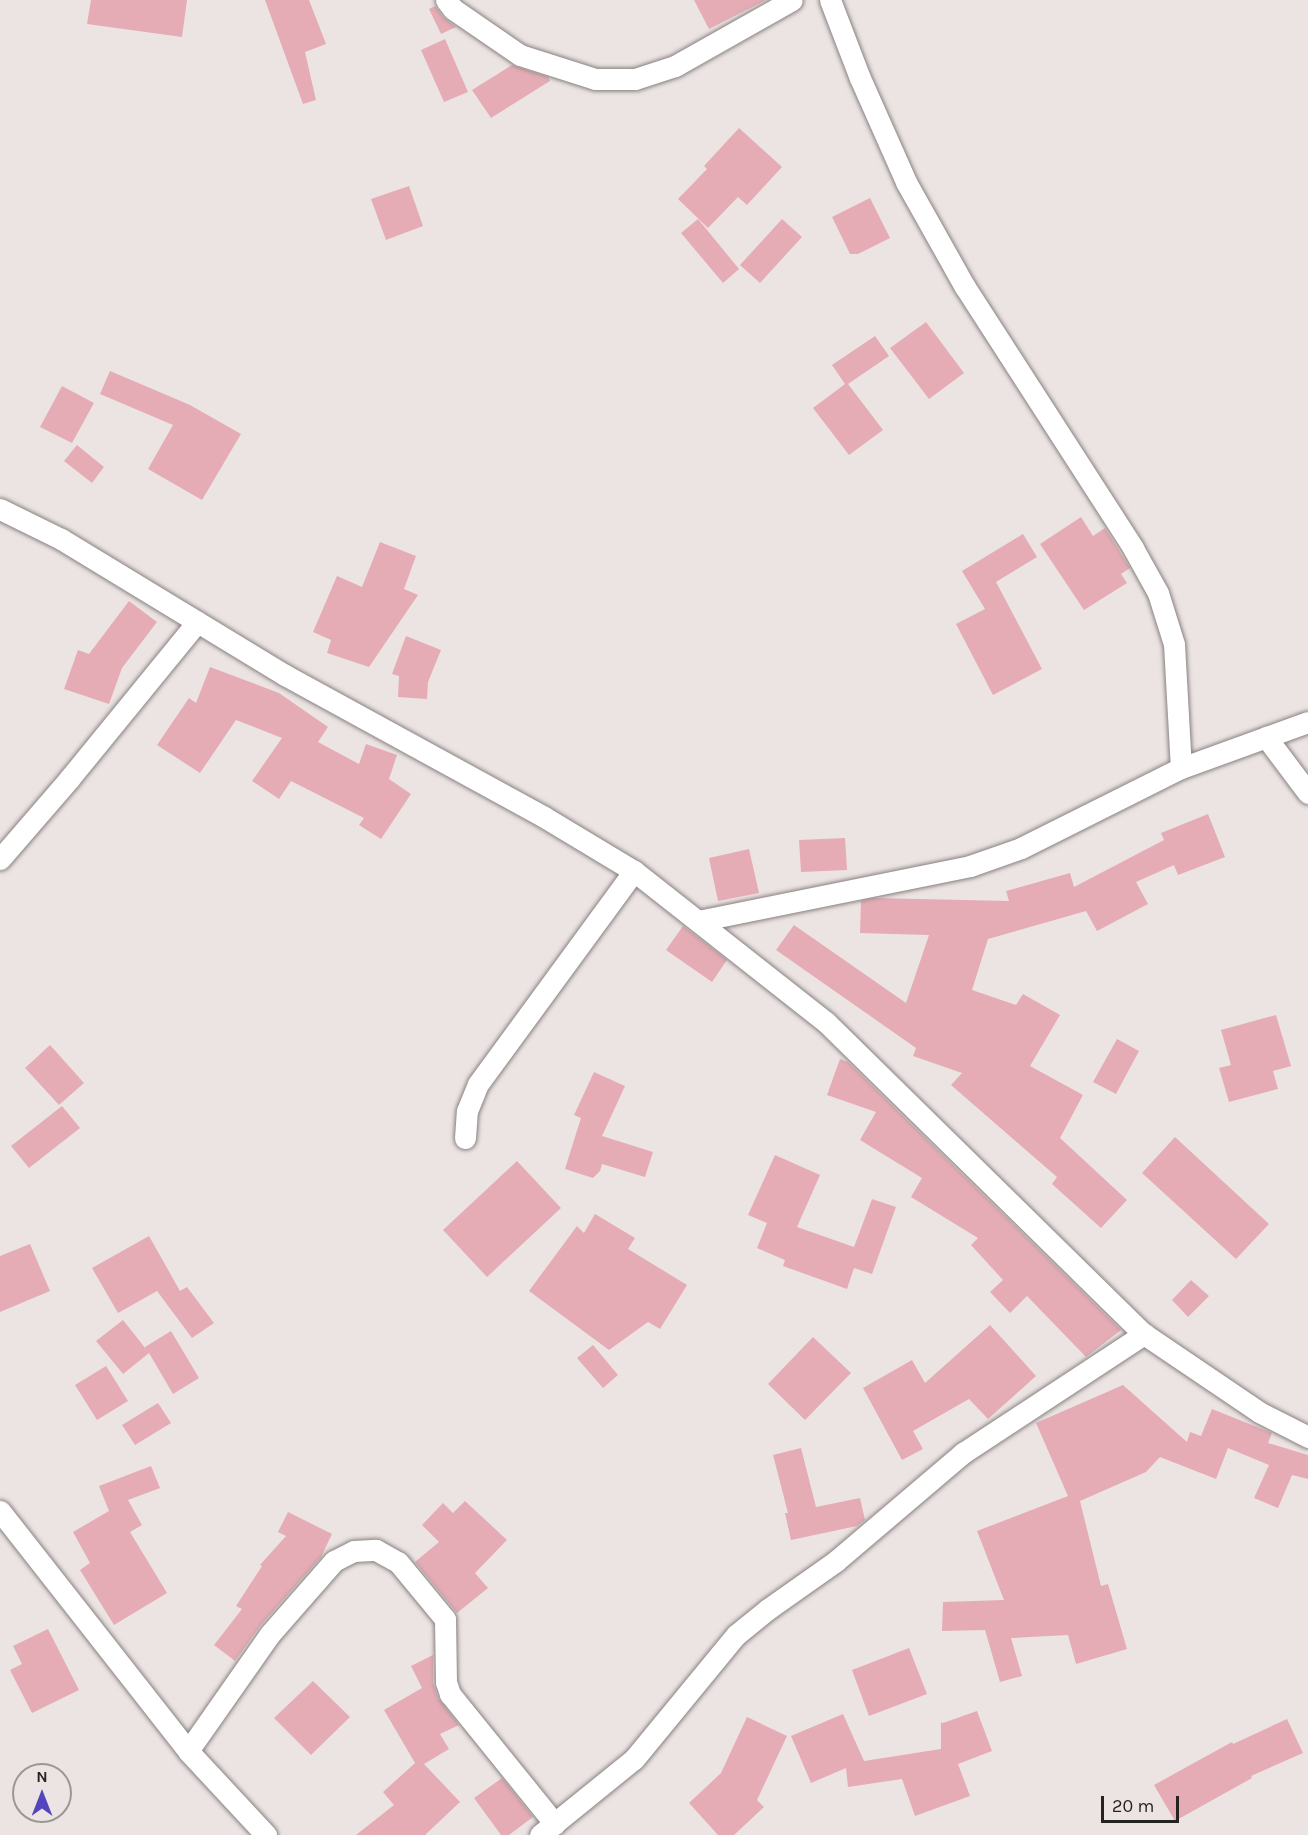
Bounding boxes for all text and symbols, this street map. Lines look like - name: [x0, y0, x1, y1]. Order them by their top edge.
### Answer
- north arrow: [12, 1763, 72, 1823]
- text: N: [36, 1767, 48, 1786]
- scale bar: [1104, 1784, 1182, 1822]
- text: 20 m: [1112, 1795, 1154, 1817]

